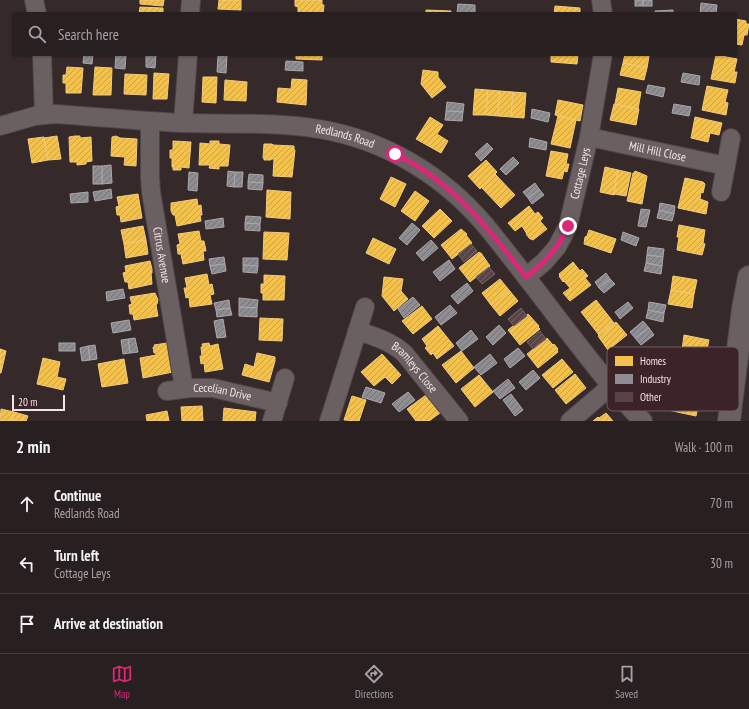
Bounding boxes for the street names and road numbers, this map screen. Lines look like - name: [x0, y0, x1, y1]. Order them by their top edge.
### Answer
- street label: Redlands Road: [315, 121, 377, 151]
- street label: Mill Hill Close: [628, 138, 688, 164]
- street label: Cottage Leys: [567, 146, 593, 200]
- street label: Citrus Avenue: [150, 226, 174, 284]
- street label: Bramleys Close: [389, 338, 441, 396]
- street label: Cecelian Drive: [193, 380, 253, 404]

